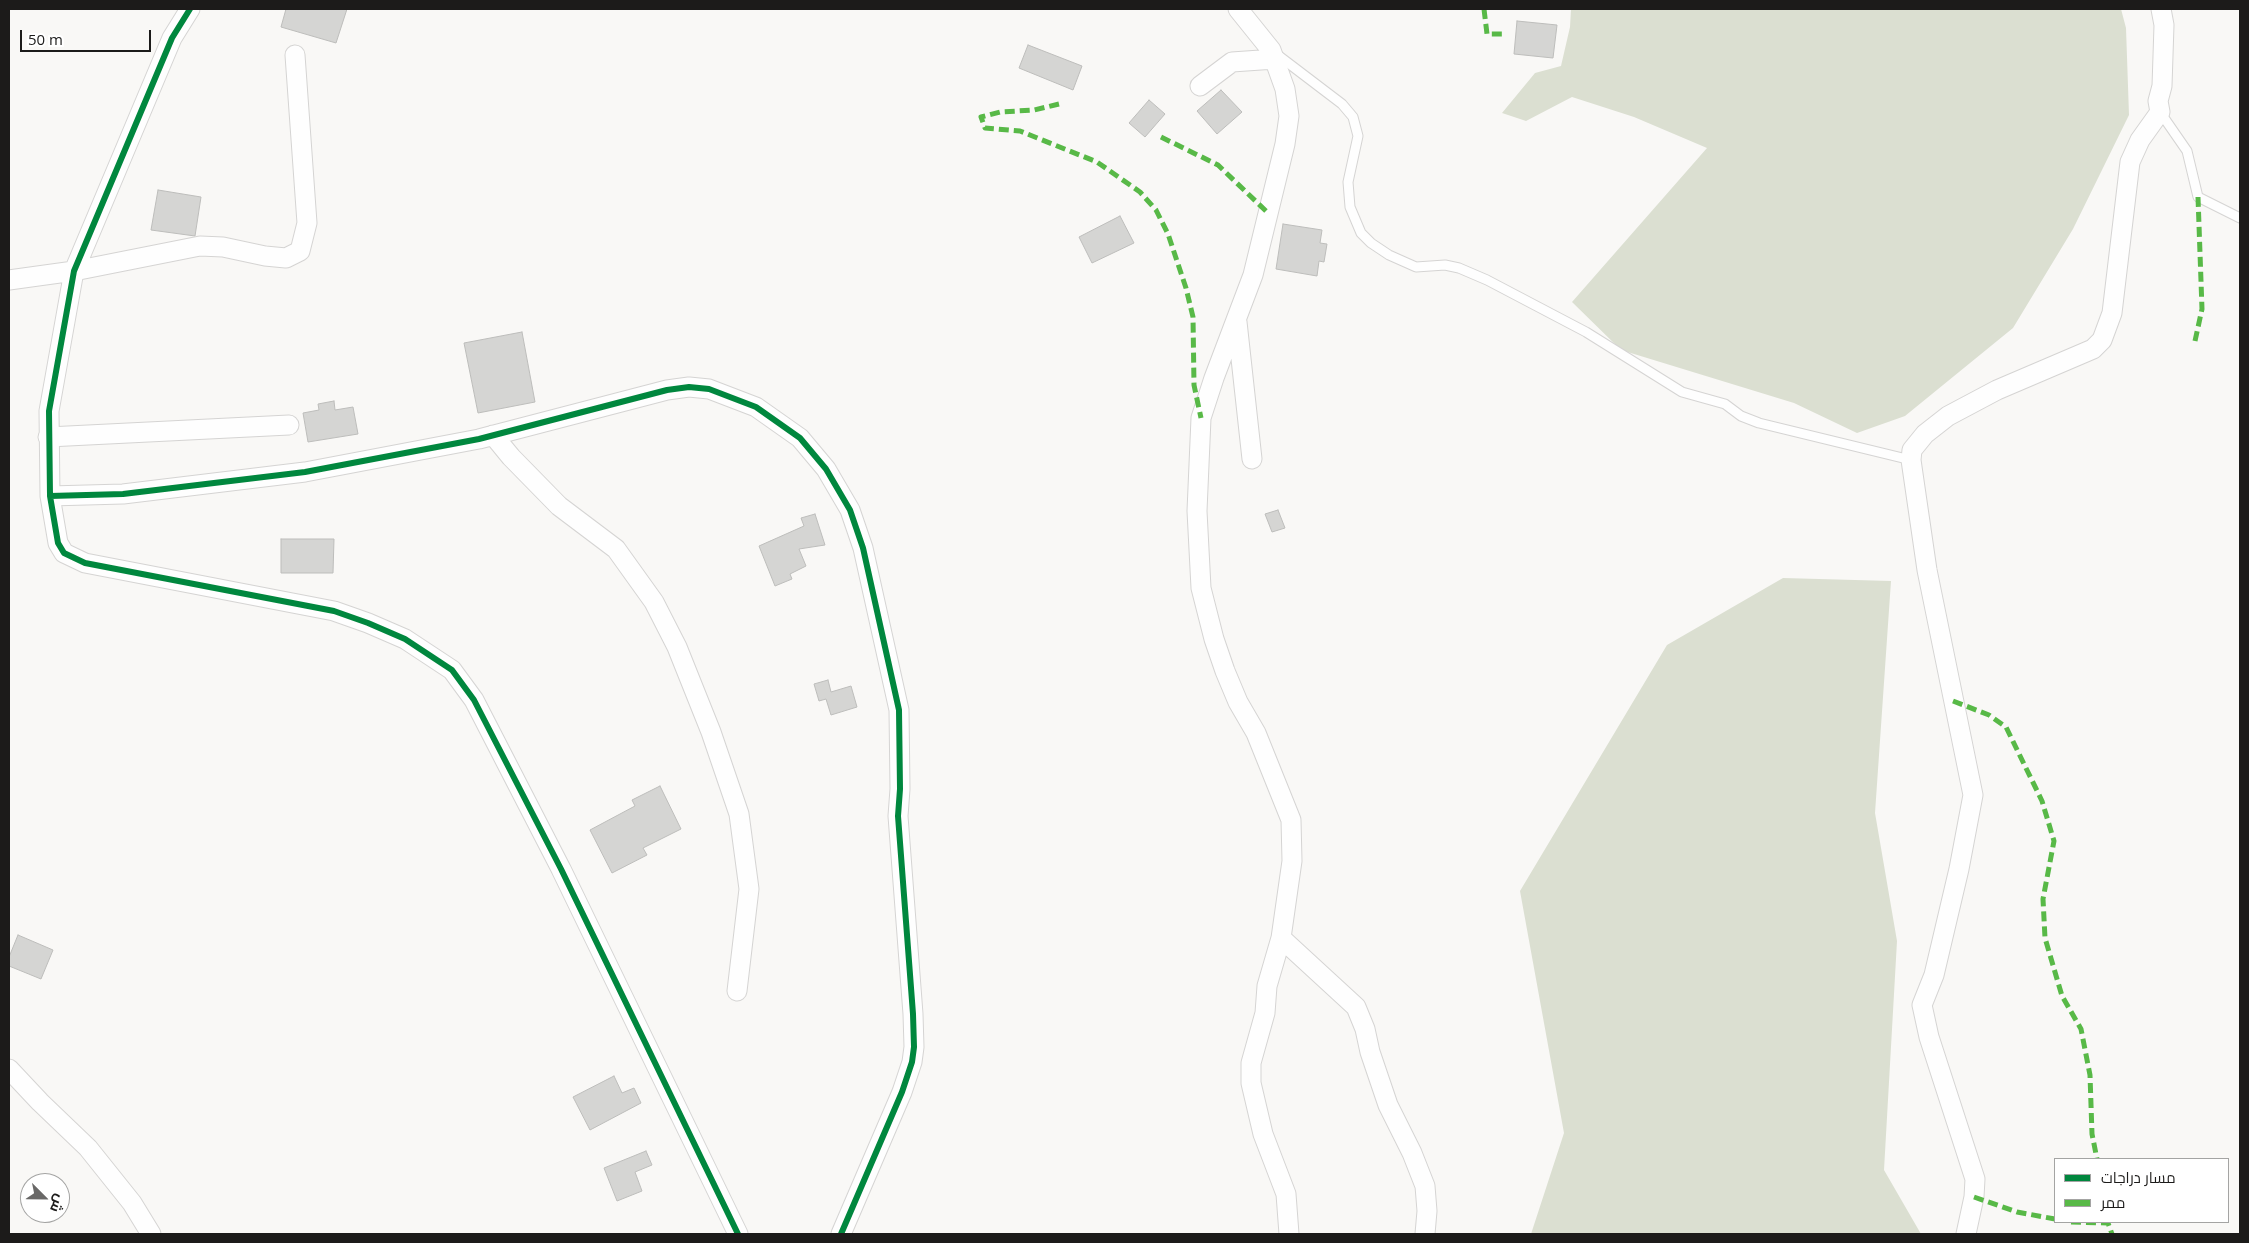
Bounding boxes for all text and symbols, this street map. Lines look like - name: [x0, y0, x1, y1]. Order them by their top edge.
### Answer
- scale bar: [22, 20, 154, 52]
- text: 50 m: [28, 29, 63, 49]
- legend: [2054, 1158, 2229, 1223]
- text: مسار دراجات: [2101, 1167, 2176, 1187]
- north arrow: [20, 1173, 70, 1223]
- text: ش: [46, 1192, 71, 1216]
- text: ممر: [2101, 1192, 2125, 1212]

